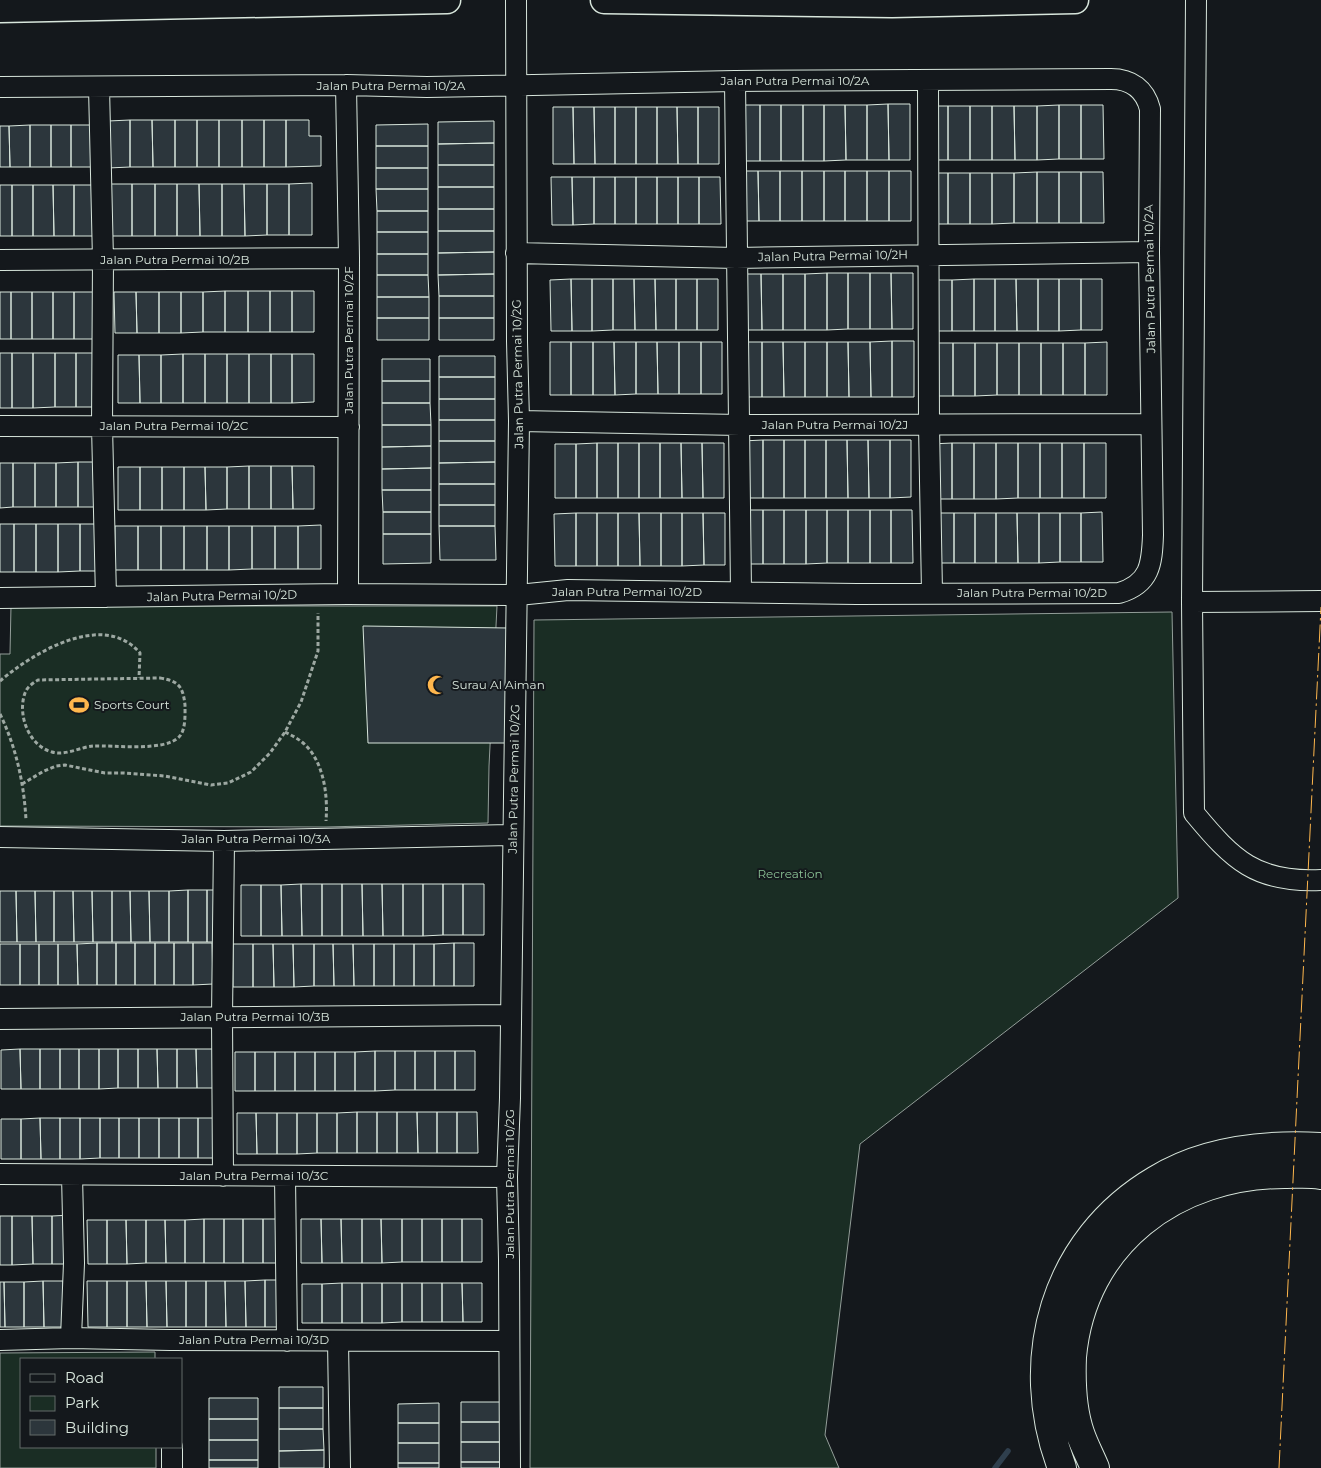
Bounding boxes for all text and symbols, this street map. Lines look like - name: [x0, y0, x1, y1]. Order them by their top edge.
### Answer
- street label: Jalan Putra Permai 10/2A: [720, 73, 870, 88]
- street label: Jalan Putra Permai 10/2A: [316, 78, 466, 93]
- street label: Jalan Putra Permai 10/2A: [1141, 204, 1158, 355]
- street label: Jalan Putra Permai 10/2H: [757, 247, 908, 264]
- street label: Jalan Putra Permai 10/2B: [99, 252, 250, 267]
- street label: Jalan Putra Permai 10/2F: [341, 266, 356, 415]
- street label: Jalan Putra Permai 10/2G: [509, 299, 526, 450]
- street label: Jalan Putra Permai 10/2J: [761, 417, 908, 432]
- street label: Jalan Putra Permai 10/2C: [99, 418, 249, 433]
- street label: Jalan Putra Permai 10/2D: [551, 584, 702, 599]
- street label: Jalan Putra Permai 10/2D: [956, 585, 1107, 600]
- street label: Jalan Putra Permai 10/2D: [146, 587, 297, 604]
- mosque icon: Surau Al Aiman: [426, 674, 448, 696]
- place label: Surau Al Aiman: [452, 677, 545, 692]
- sports icon: Sports Court: [68, 694, 90, 716]
- place label: Sports Court: [94, 697, 170, 712]
- street label: Jalan Putra Permai 10/2G: [505, 704, 522, 855]
- street label: Jalan Putra Permai 10/3A: [181, 831, 331, 846]
- park label: Recreation: [757, 866, 823, 881]
- street label: Jalan Putra Permai 10/3B: [179, 1009, 330, 1024]
- street label: Jalan Putra Permai 10/2G: [502, 1109, 517, 1260]
- street label: Jalan Putra Permai 10/3C: [179, 1168, 329, 1183]
- street label: Jalan Putra Permai 10/3D: [178, 1332, 329, 1347]
- legend: [20, 1358, 182, 1448]
- text: Road: [65, 1368, 104, 1387]
- text: Park: [65, 1393, 99, 1412]
- text: Building: [65, 1418, 129, 1437]

